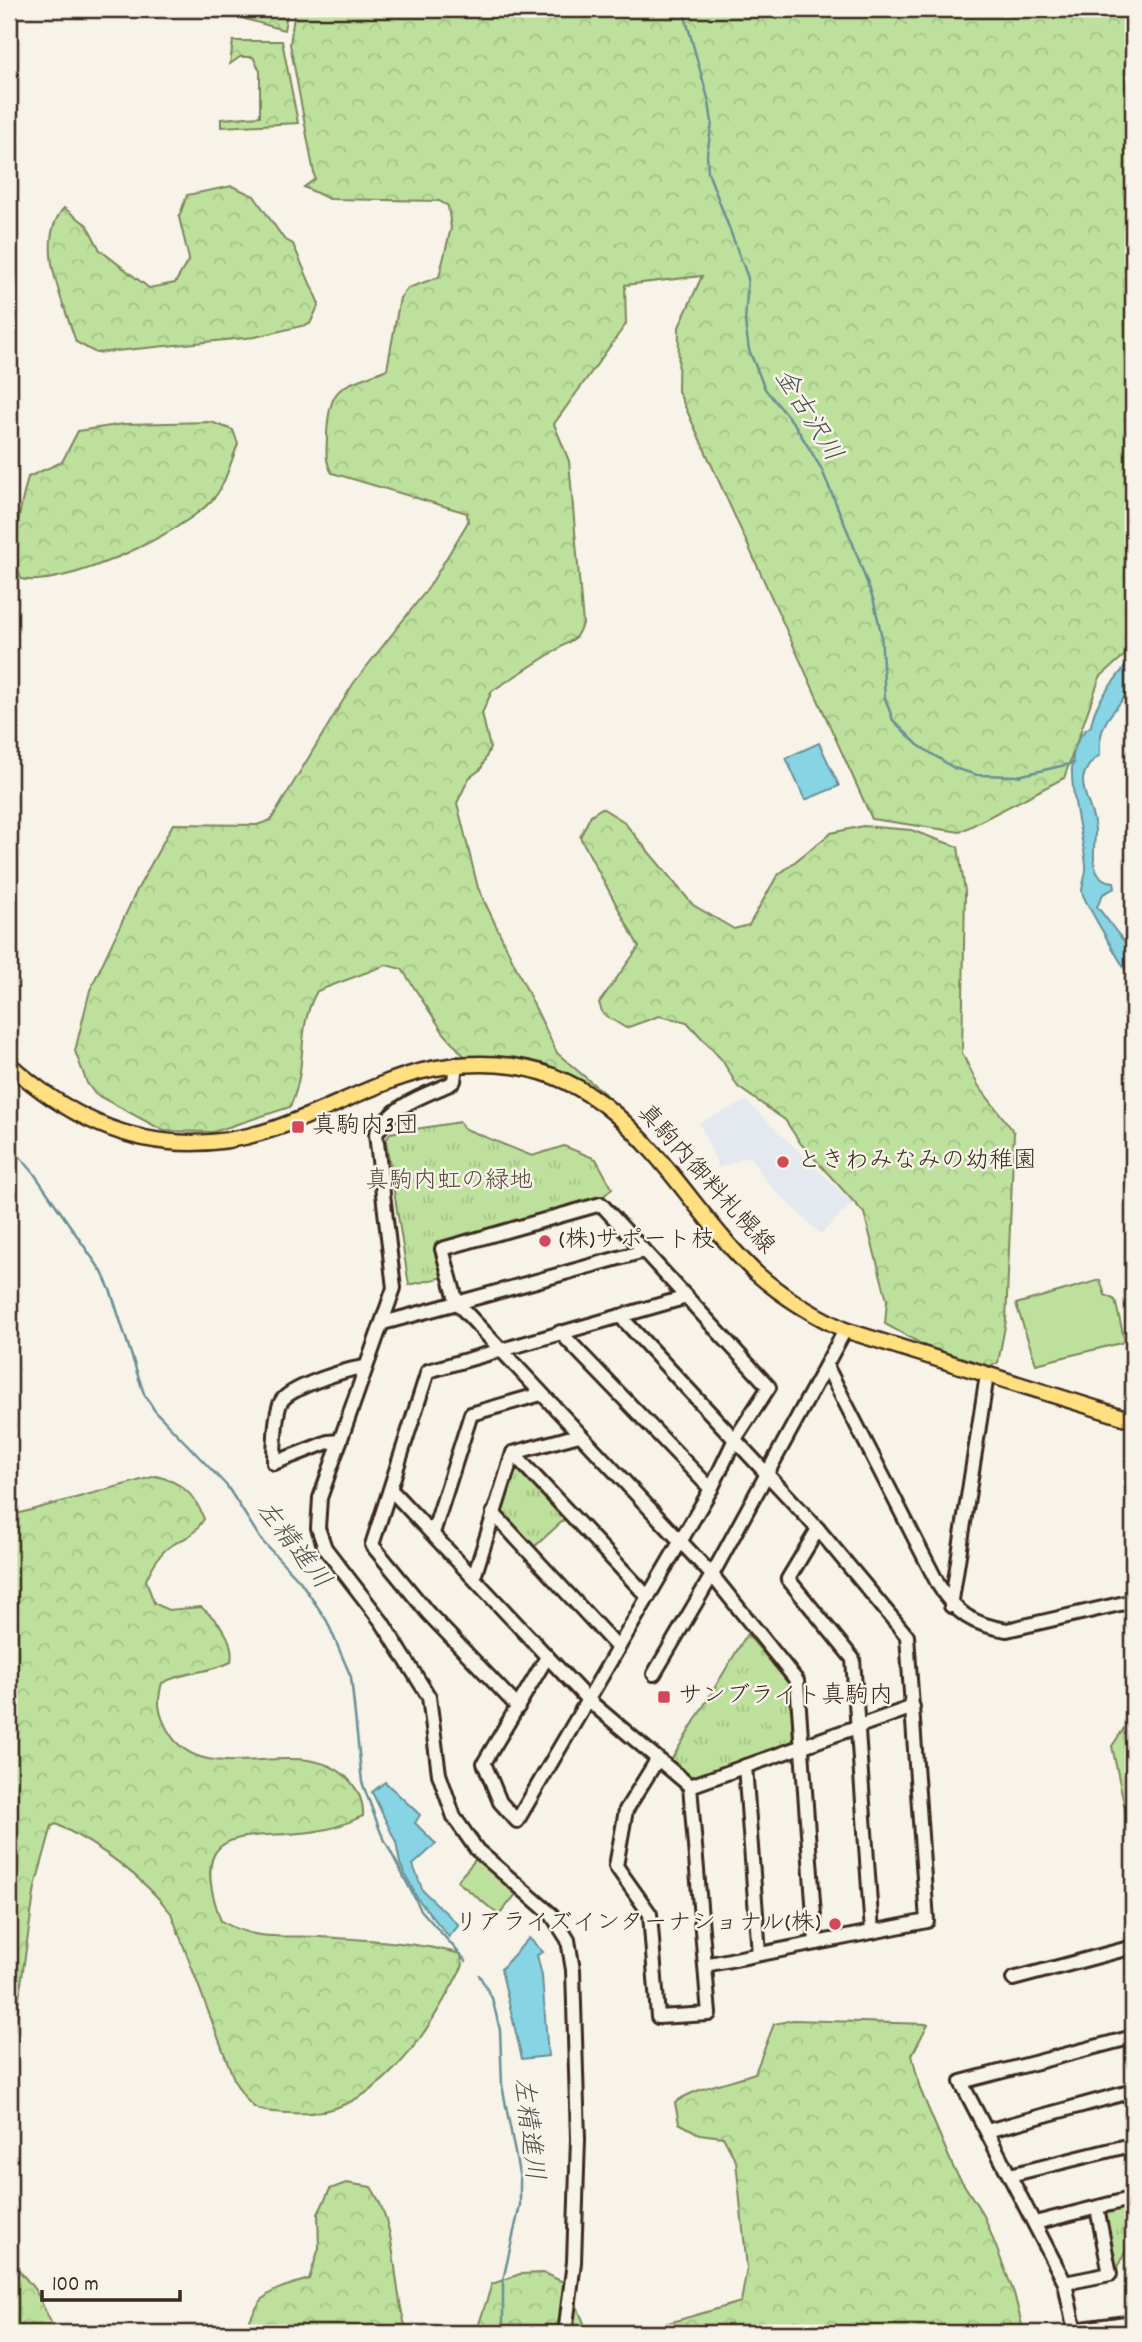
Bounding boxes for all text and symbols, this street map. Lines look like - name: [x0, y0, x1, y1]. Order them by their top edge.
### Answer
- water label: 金古沢川: [764, 362, 850, 470]
- street label: 真駒内御料札幌線: [628, 1097, 782, 1263]
- place label: 真駒内3団: [312, 1110, 419, 1144]
- marker: 真駒内3団: [290, 1119, 306, 1135]
- place label: ときわみなみの幼稚園: [797, 1145, 1037, 1179]
- marker: ときわみなみの幼稚園: [775, 1154, 791, 1170]
- park label: 真駒内虹の緑地: [365, 1165, 533, 1199]
- place label: (株)サポート枝: [559, 1224, 715, 1258]
- marker: (株)サポート枝: [537, 1233, 553, 1249]
- water label: 左精進川: [245, 1494, 339, 1598]
- place label: サンブライト真駒内: [678, 1680, 893, 1714]
- marker: サンブライト真駒内: [656, 1689, 672, 1705]
- place label: リアライズインターナショナル(株): [454, 1907, 821, 1941]
- marker: リアライズインターナショナル(株): [827, 1916, 843, 1932]
- water label: 左精進川: [502, 2075, 552, 2183]
- scale bar: [42, 2258, 180, 2302]
- text: 100 m: [52, 2271, 99, 2301]

